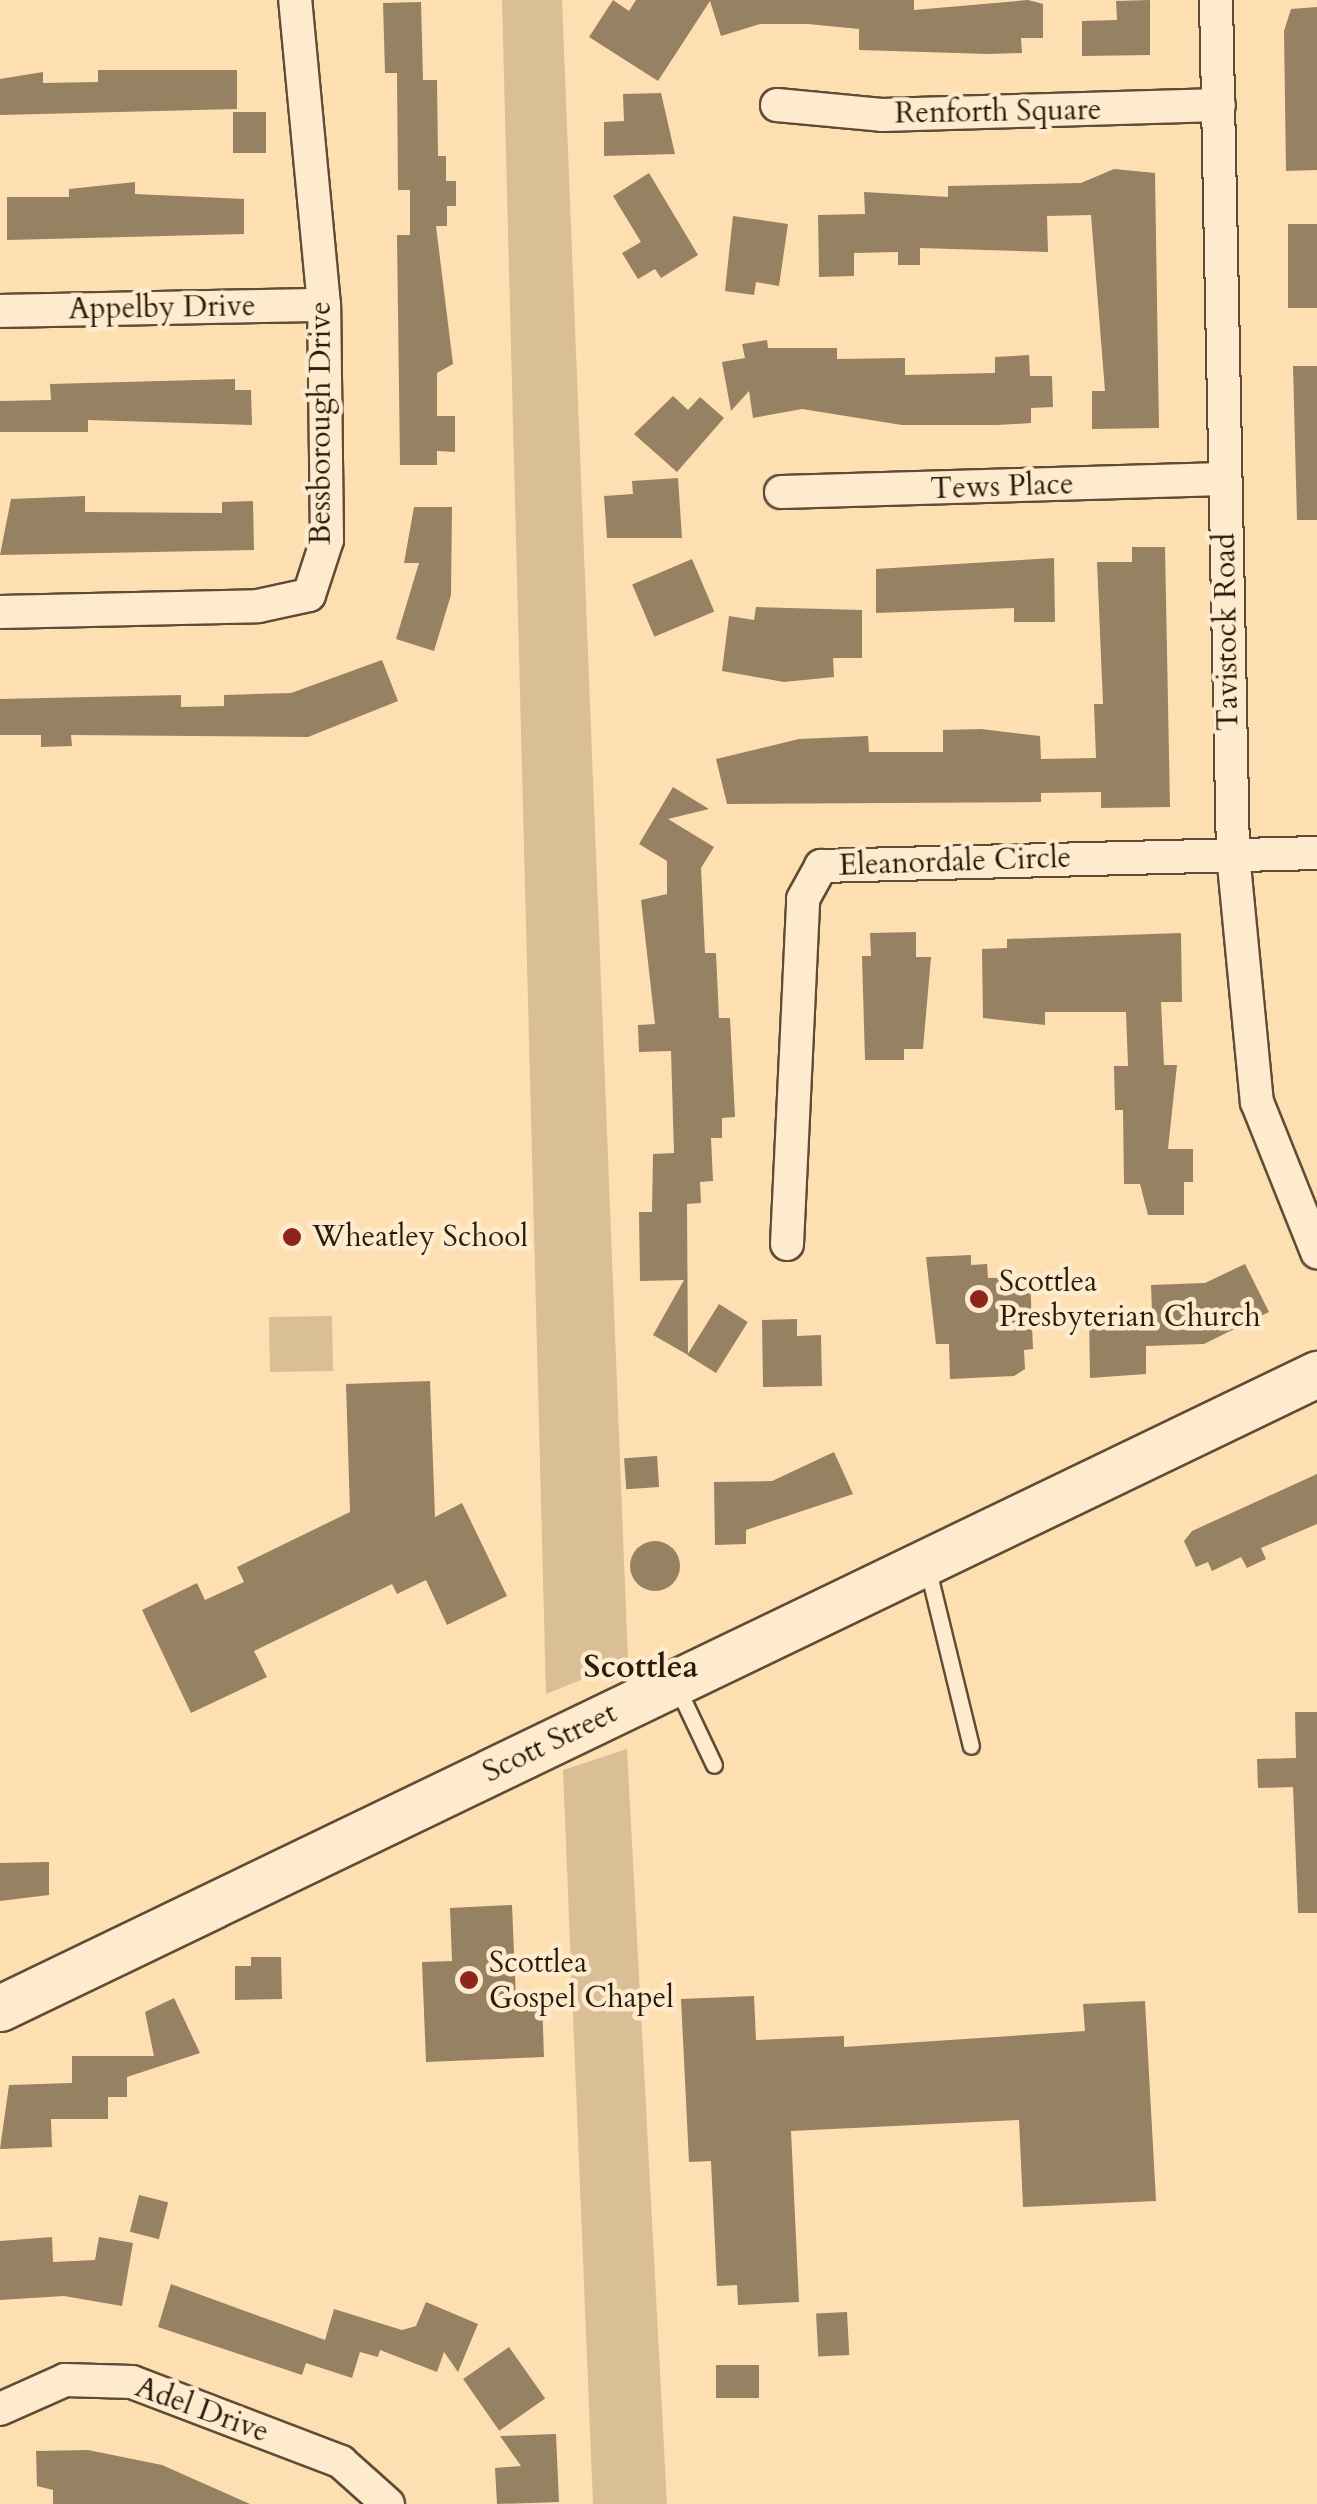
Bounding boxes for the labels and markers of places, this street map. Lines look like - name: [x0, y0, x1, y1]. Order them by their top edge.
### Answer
- place label: Wheatley School: [312, 1219, 528, 1255]
- marker: Wheatley School: [281, 1226, 303, 1248]
- place label: Scottlea Presbyterian Church: [999, 1264, 1261, 1334]
- marker: Scottlea Presbyterian Church: [968, 1288, 990, 1310]
- place label: Scottlea Gospel Chapel: [489, 1945, 674, 2016]
- marker: Scottlea Gospel Chapel: [458, 1969, 480, 1991]

